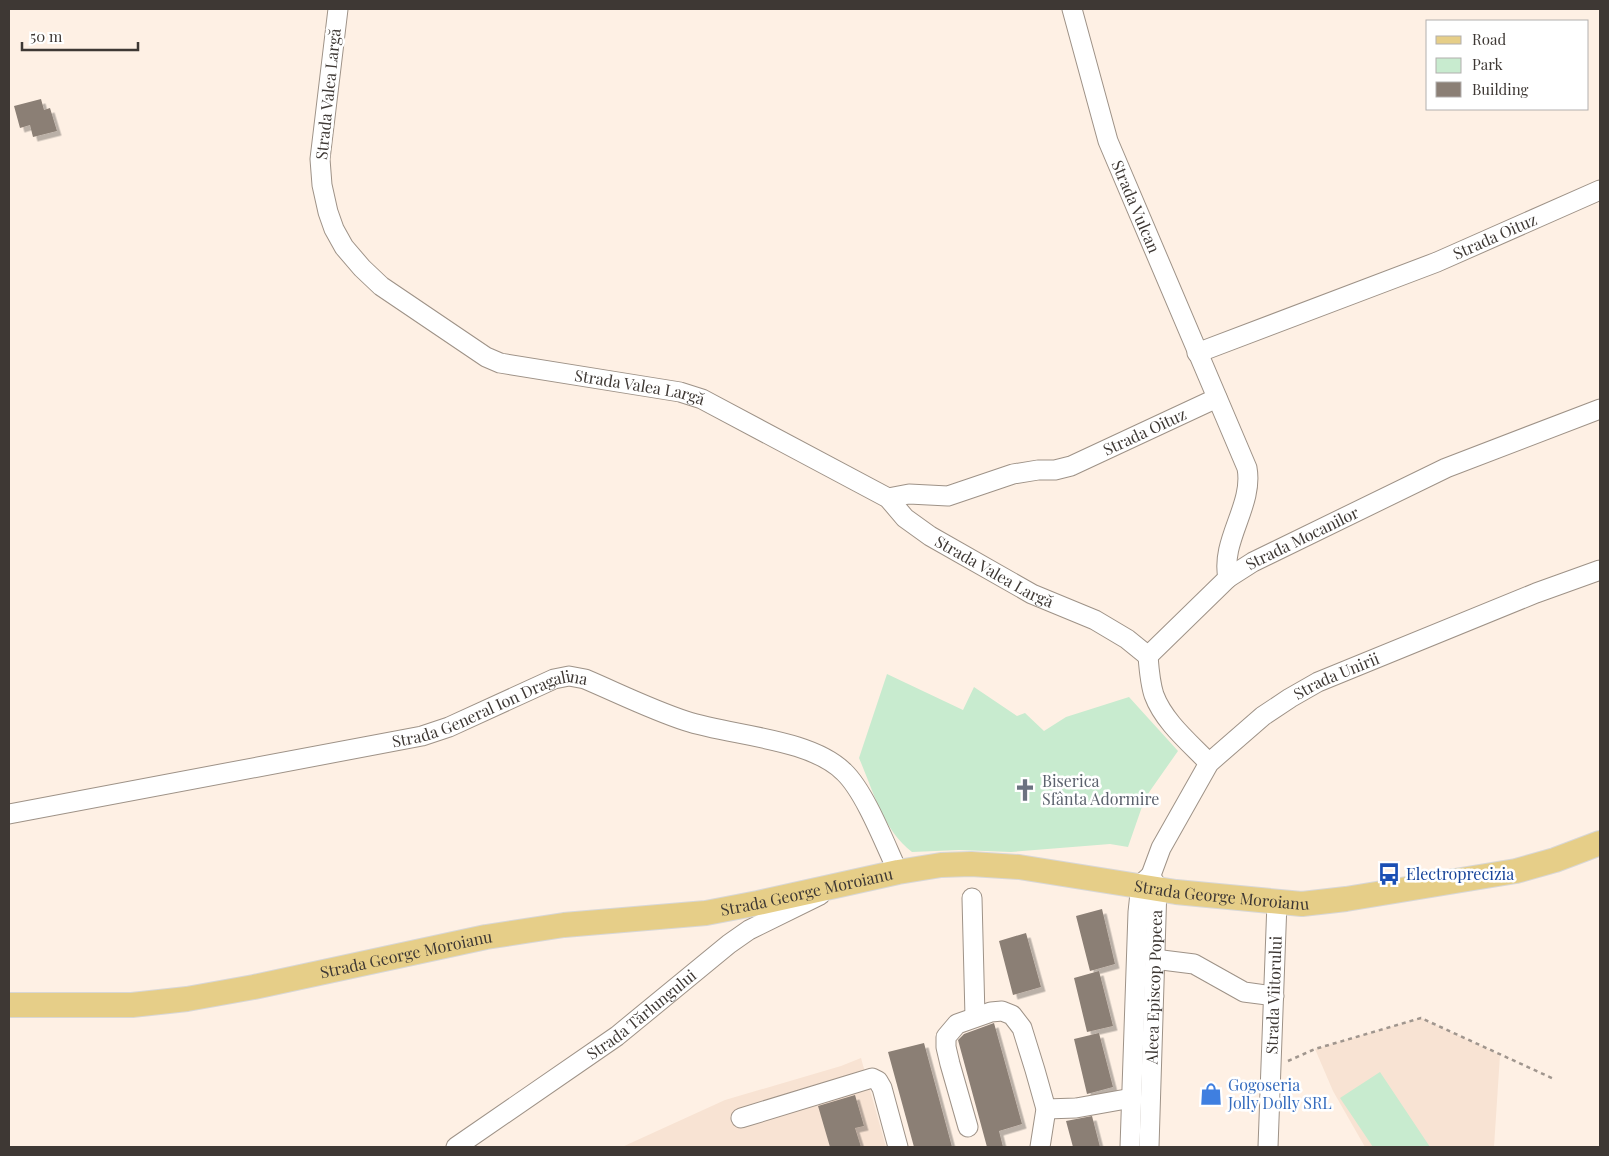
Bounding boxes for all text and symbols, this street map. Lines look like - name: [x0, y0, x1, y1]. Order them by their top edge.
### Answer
- scale bar: [22, 20, 139, 52]
- legend: [1426, 20, 1589, 110]
- text: 50 m: [30, 26, 63, 46]
- street label: Strada Valea Largă: [310, 27, 345, 161]
- text: Road: [1472, 29, 1506, 49]
- text: Park: [1472, 54, 1504, 74]
- text: Building: [1472, 79, 1529, 99]
- street label: Strada Vulcan: [1107, 157, 1165, 256]
- street label: Strada Oituz: [1449, 208, 1540, 264]
- street label: Strada Valea Largă: [573, 364, 708, 409]
- street label: Strada Oituz: [1099, 403, 1190, 460]
- street label: Strada Mocanilor: [1241, 501, 1362, 574]
- street label: Strada Valea Largă: [932, 530, 1057, 612]
- street label: Strada Unirii: [1289, 647, 1382, 704]
- street label: Strada General Ion Dragalina: [390, 665, 589, 751]
- place label: Biserica Sfânta Adormire: [1042, 770, 1159, 809]
- church icon: Biserica Sfânta Adormire: [1012, 777, 1038, 803]
- bus stop icon: Electroprecizia: [1376, 861, 1402, 887]
- street label: Strada George Moroianu: [719, 862, 895, 920]
- place label: Electroprecizia: [1406, 863, 1514, 884]
- street label: Strada George Moroianu: [1133, 875, 1310, 914]
- street label: Aleea Episcop Popeea: [1141, 909, 1166, 1066]
- street label: Strada George Moroianu: [318, 925, 494, 982]
- street label: Strada Viitorului: [1260, 935, 1286, 1055]
- street label: Strada Tărlungului: [582, 964, 700, 1064]
- place label: Gogoseria Jolly Dolly SRL: [1227, 1074, 1332, 1113]
- shop icon: Gogoseria Jolly Dolly SRL: [1198, 1081, 1224, 1107]

